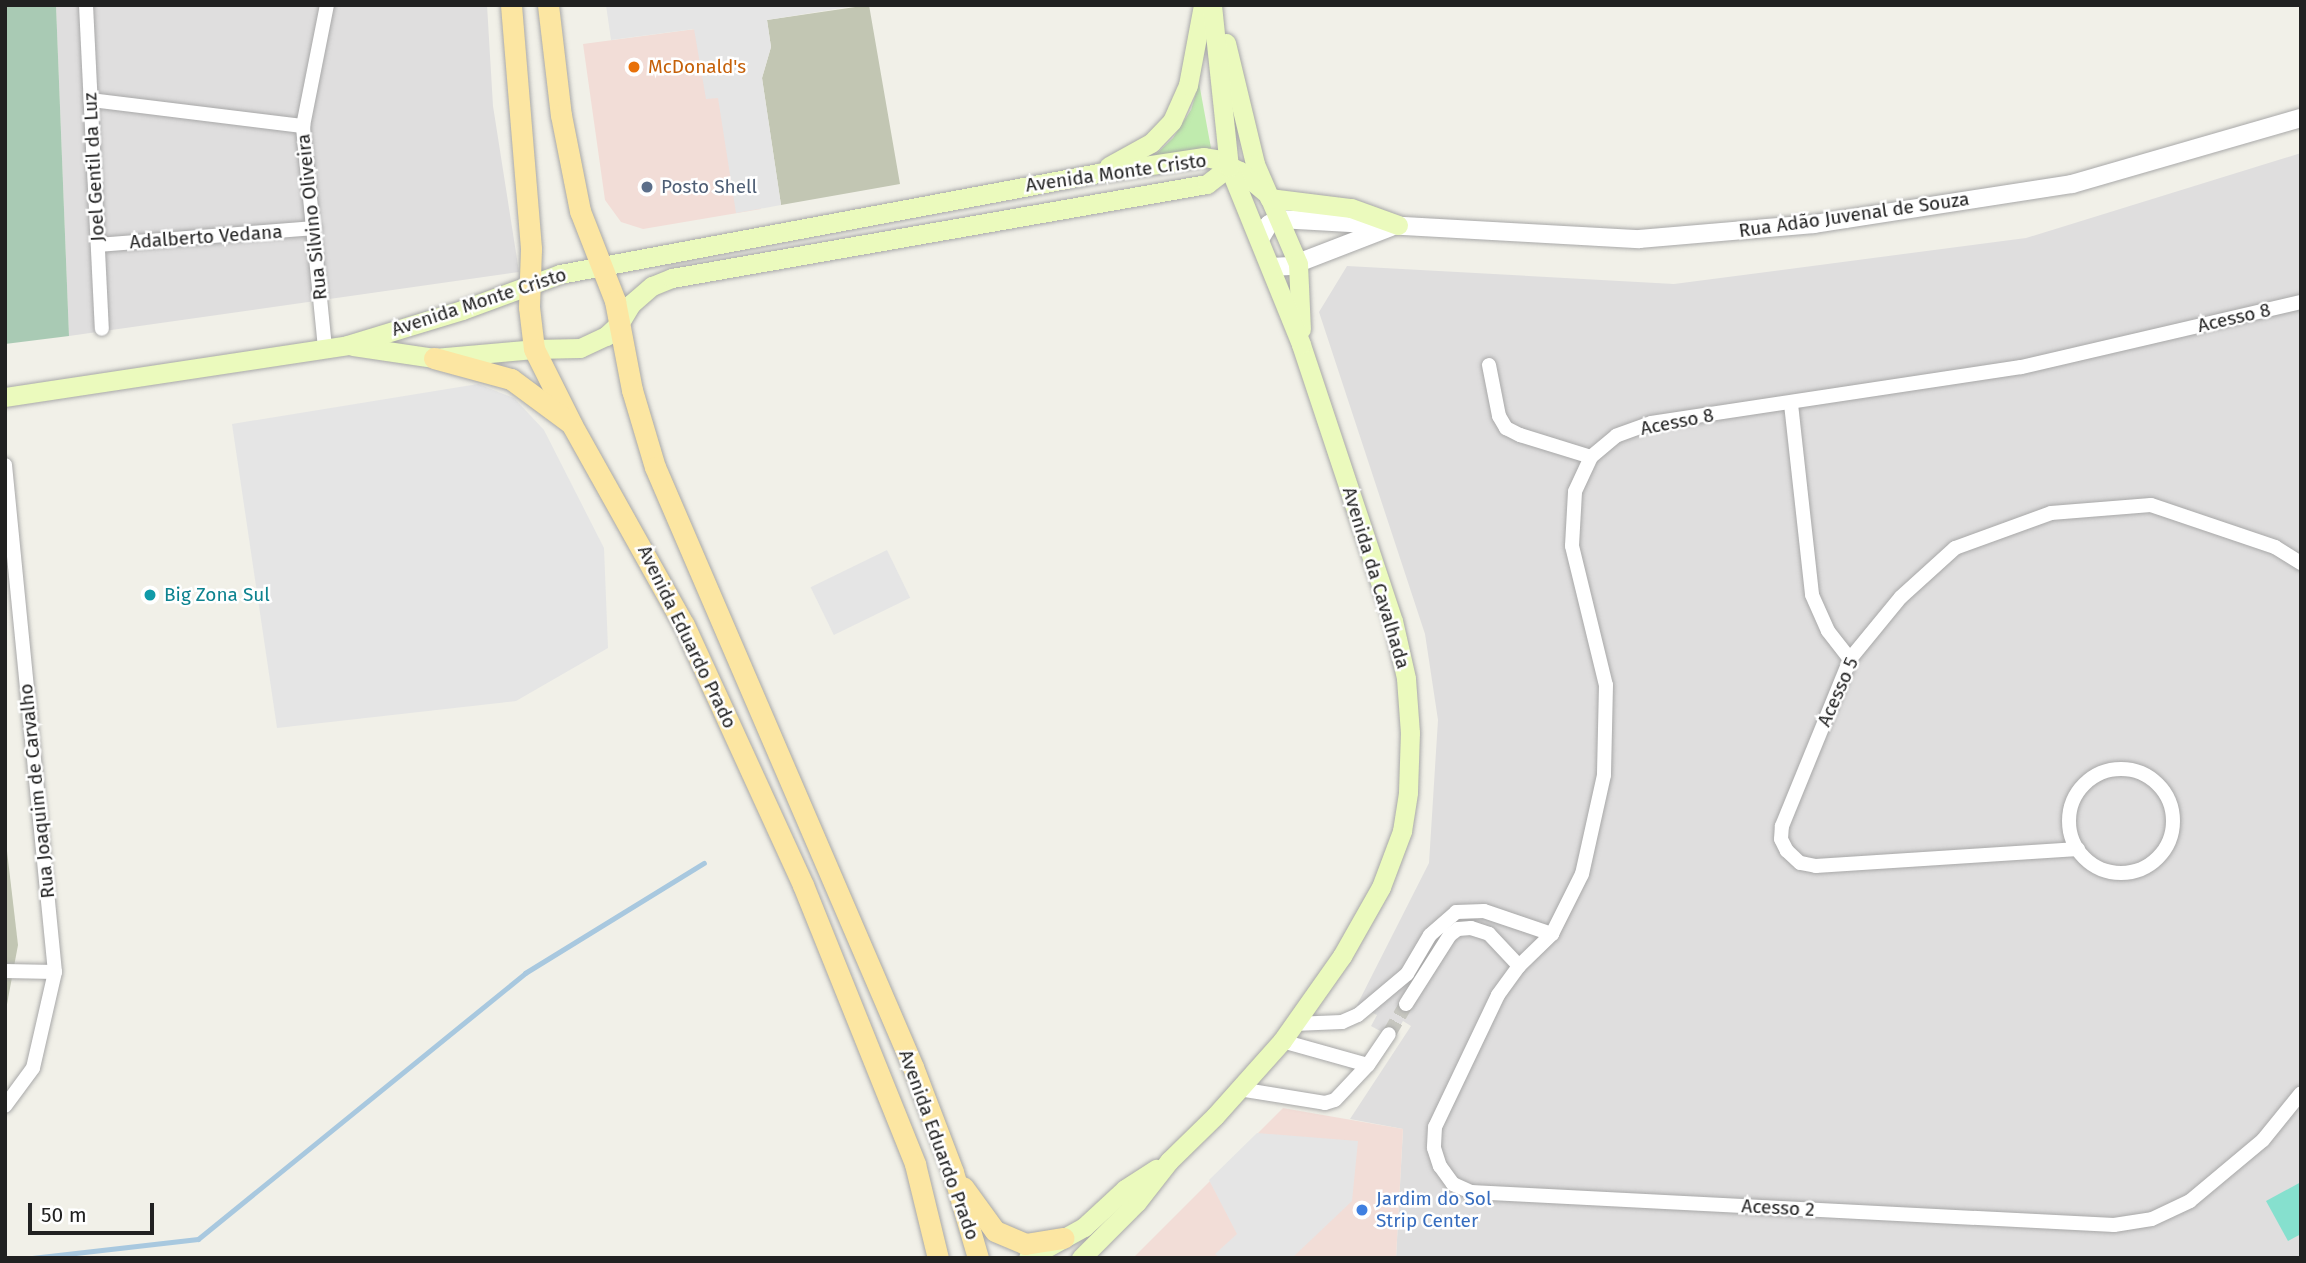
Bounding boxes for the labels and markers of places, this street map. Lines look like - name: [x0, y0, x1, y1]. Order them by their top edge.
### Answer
- place label: McDonald's: [648, 56, 746, 78]
- marker: McDonald's: [626, 59, 642, 75]
- place label: Posto Shell: [661, 176, 757, 198]
- marker: Posto Shell: [639, 179, 655, 195]
- place label: Big Zona Sul: [164, 584, 270, 606]
- marker: Big Zona Sul: [142, 587, 158, 603]
- place label: Jardim do Sol Strip Center: [1376, 1188, 1491, 1232]
- marker: Jardim do Sol Strip Center: [1354, 1202, 1370, 1218]

